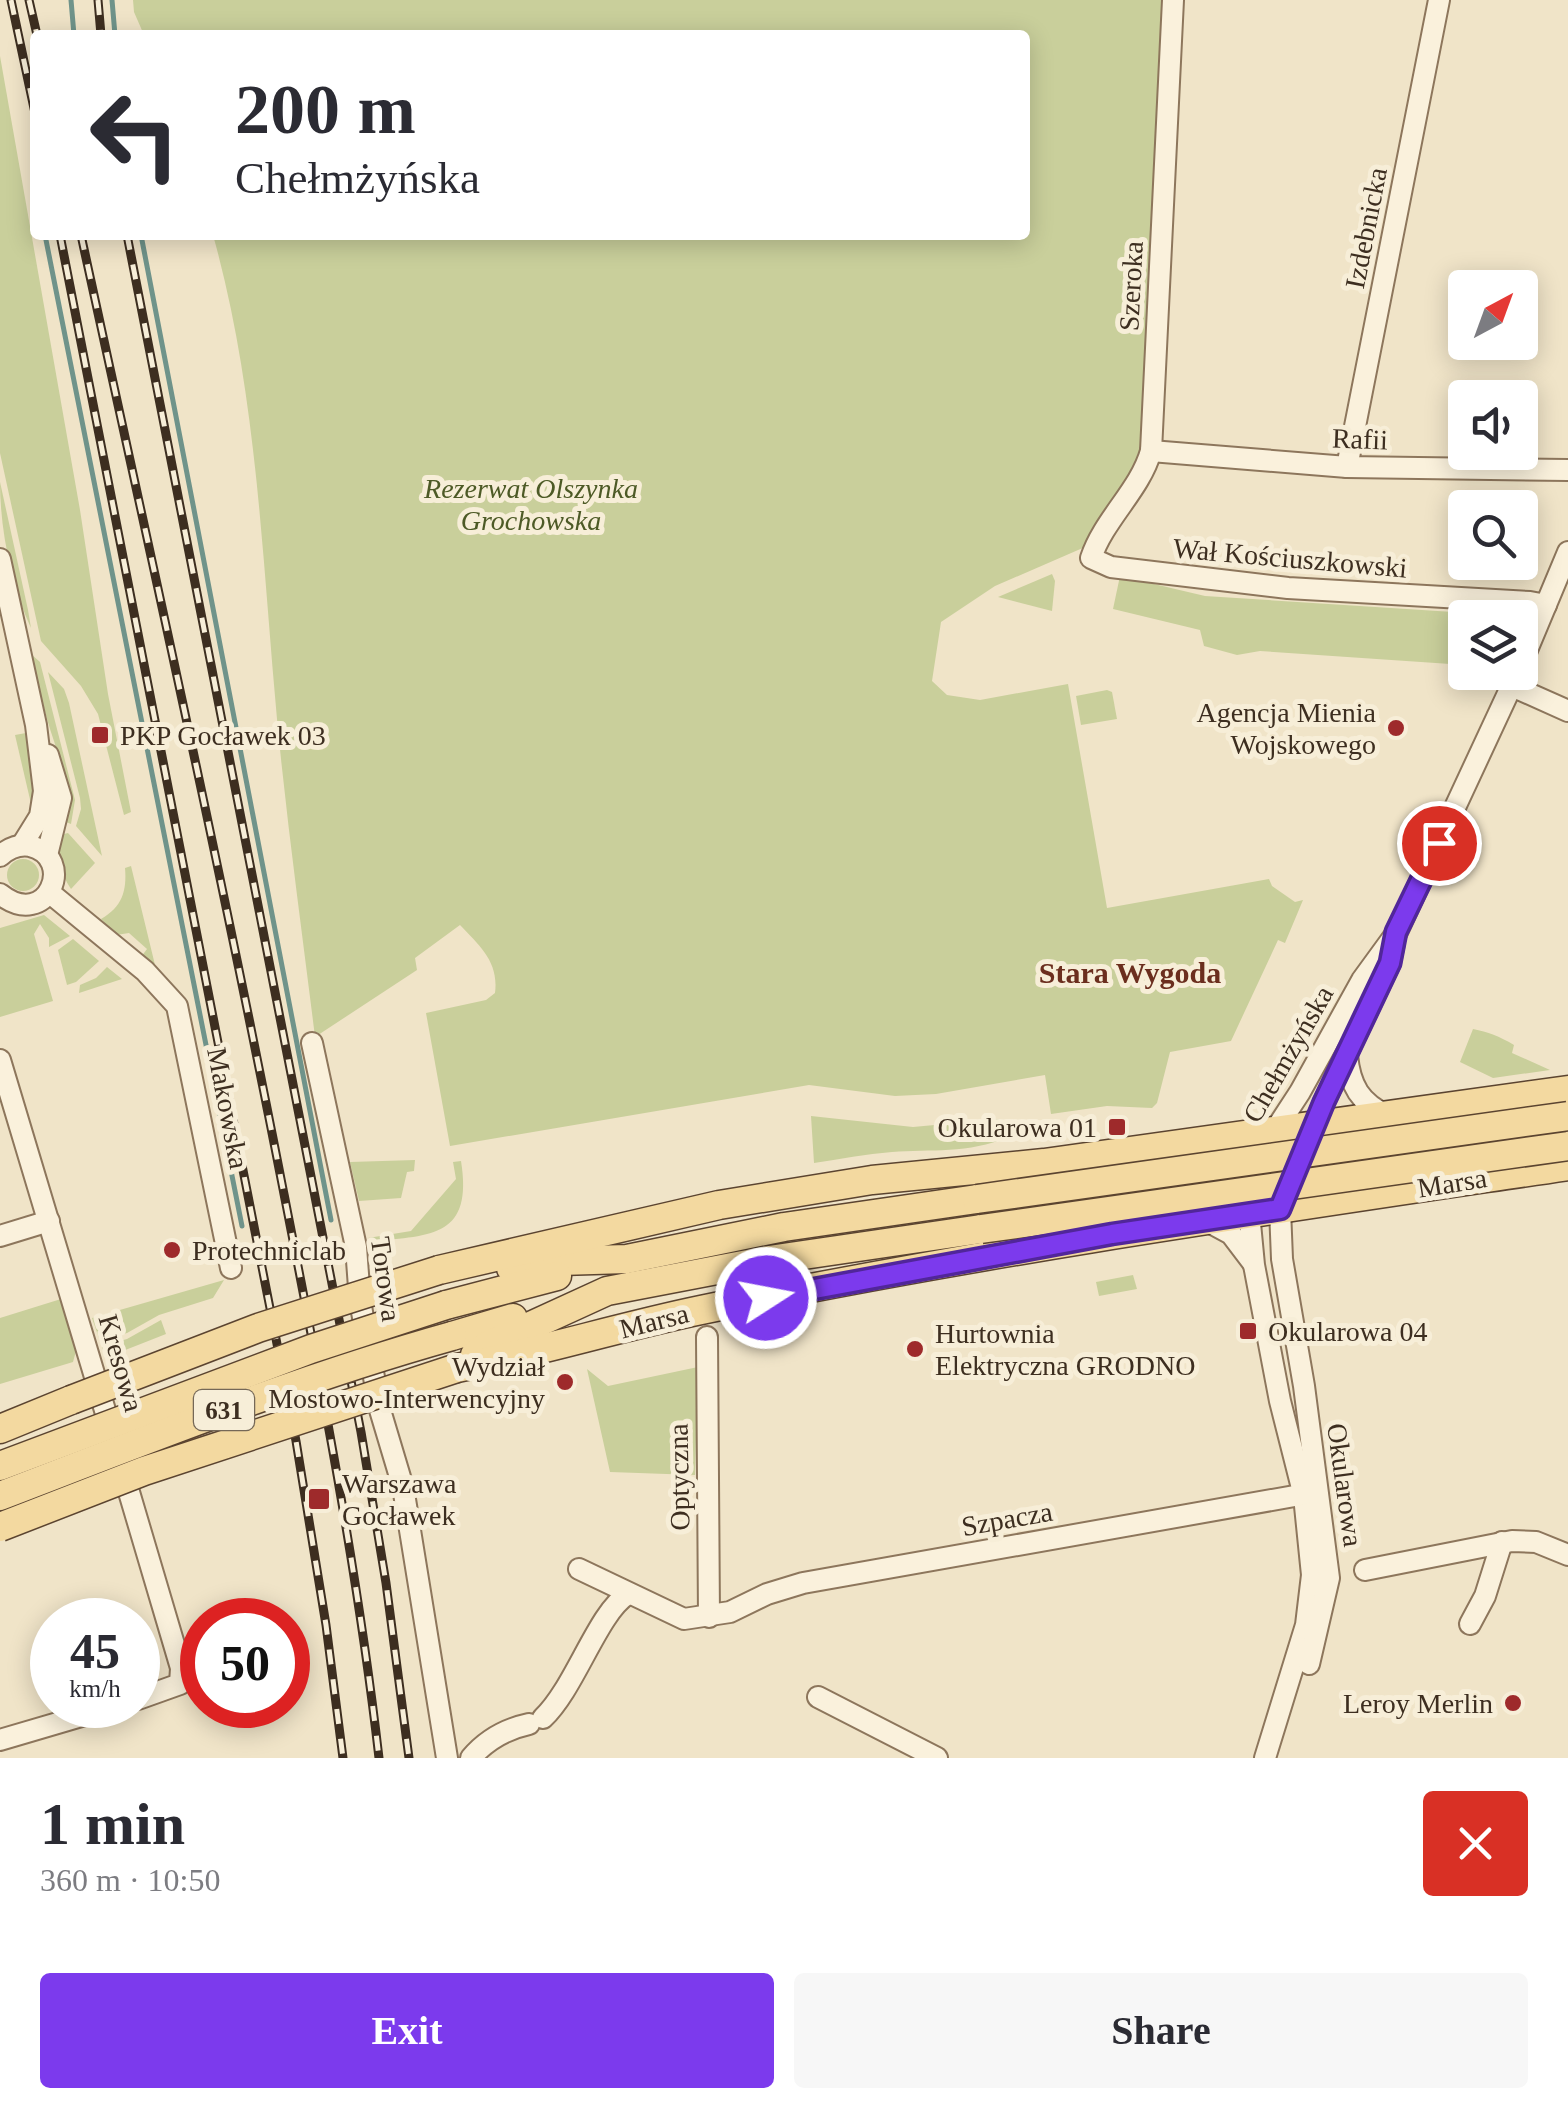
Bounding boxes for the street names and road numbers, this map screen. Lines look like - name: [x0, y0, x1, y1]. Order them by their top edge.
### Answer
- street label: Izdebnicka: [1339, 164, 1393, 291]
- street label: Szeroka: [1113, 240, 1149, 332]
- street label: Rafii: [1331, 423, 1389, 455]
- street label: Wał Kościuszkowski: [1172, 532, 1409, 584]
- street label: Chełmżyńska: [1236, 980, 1340, 1128]
- street label: Makowska: [201, 1045, 255, 1172]
- street label: Marsa: [1415, 1162, 1490, 1204]
- street label: Torowa: [365, 1235, 407, 1324]
- street label: Marsa: [616, 1297, 692, 1345]
- street label: Kresowa: [92, 1311, 150, 1416]
- road number: 631: [194, 1390, 254, 1430]
- street label: Okularowa: [1321, 1421, 1369, 1549]
- street label: Optyczna: [663, 1423, 695, 1531]
- street label: Szpacza: [959, 1496, 1055, 1542]

